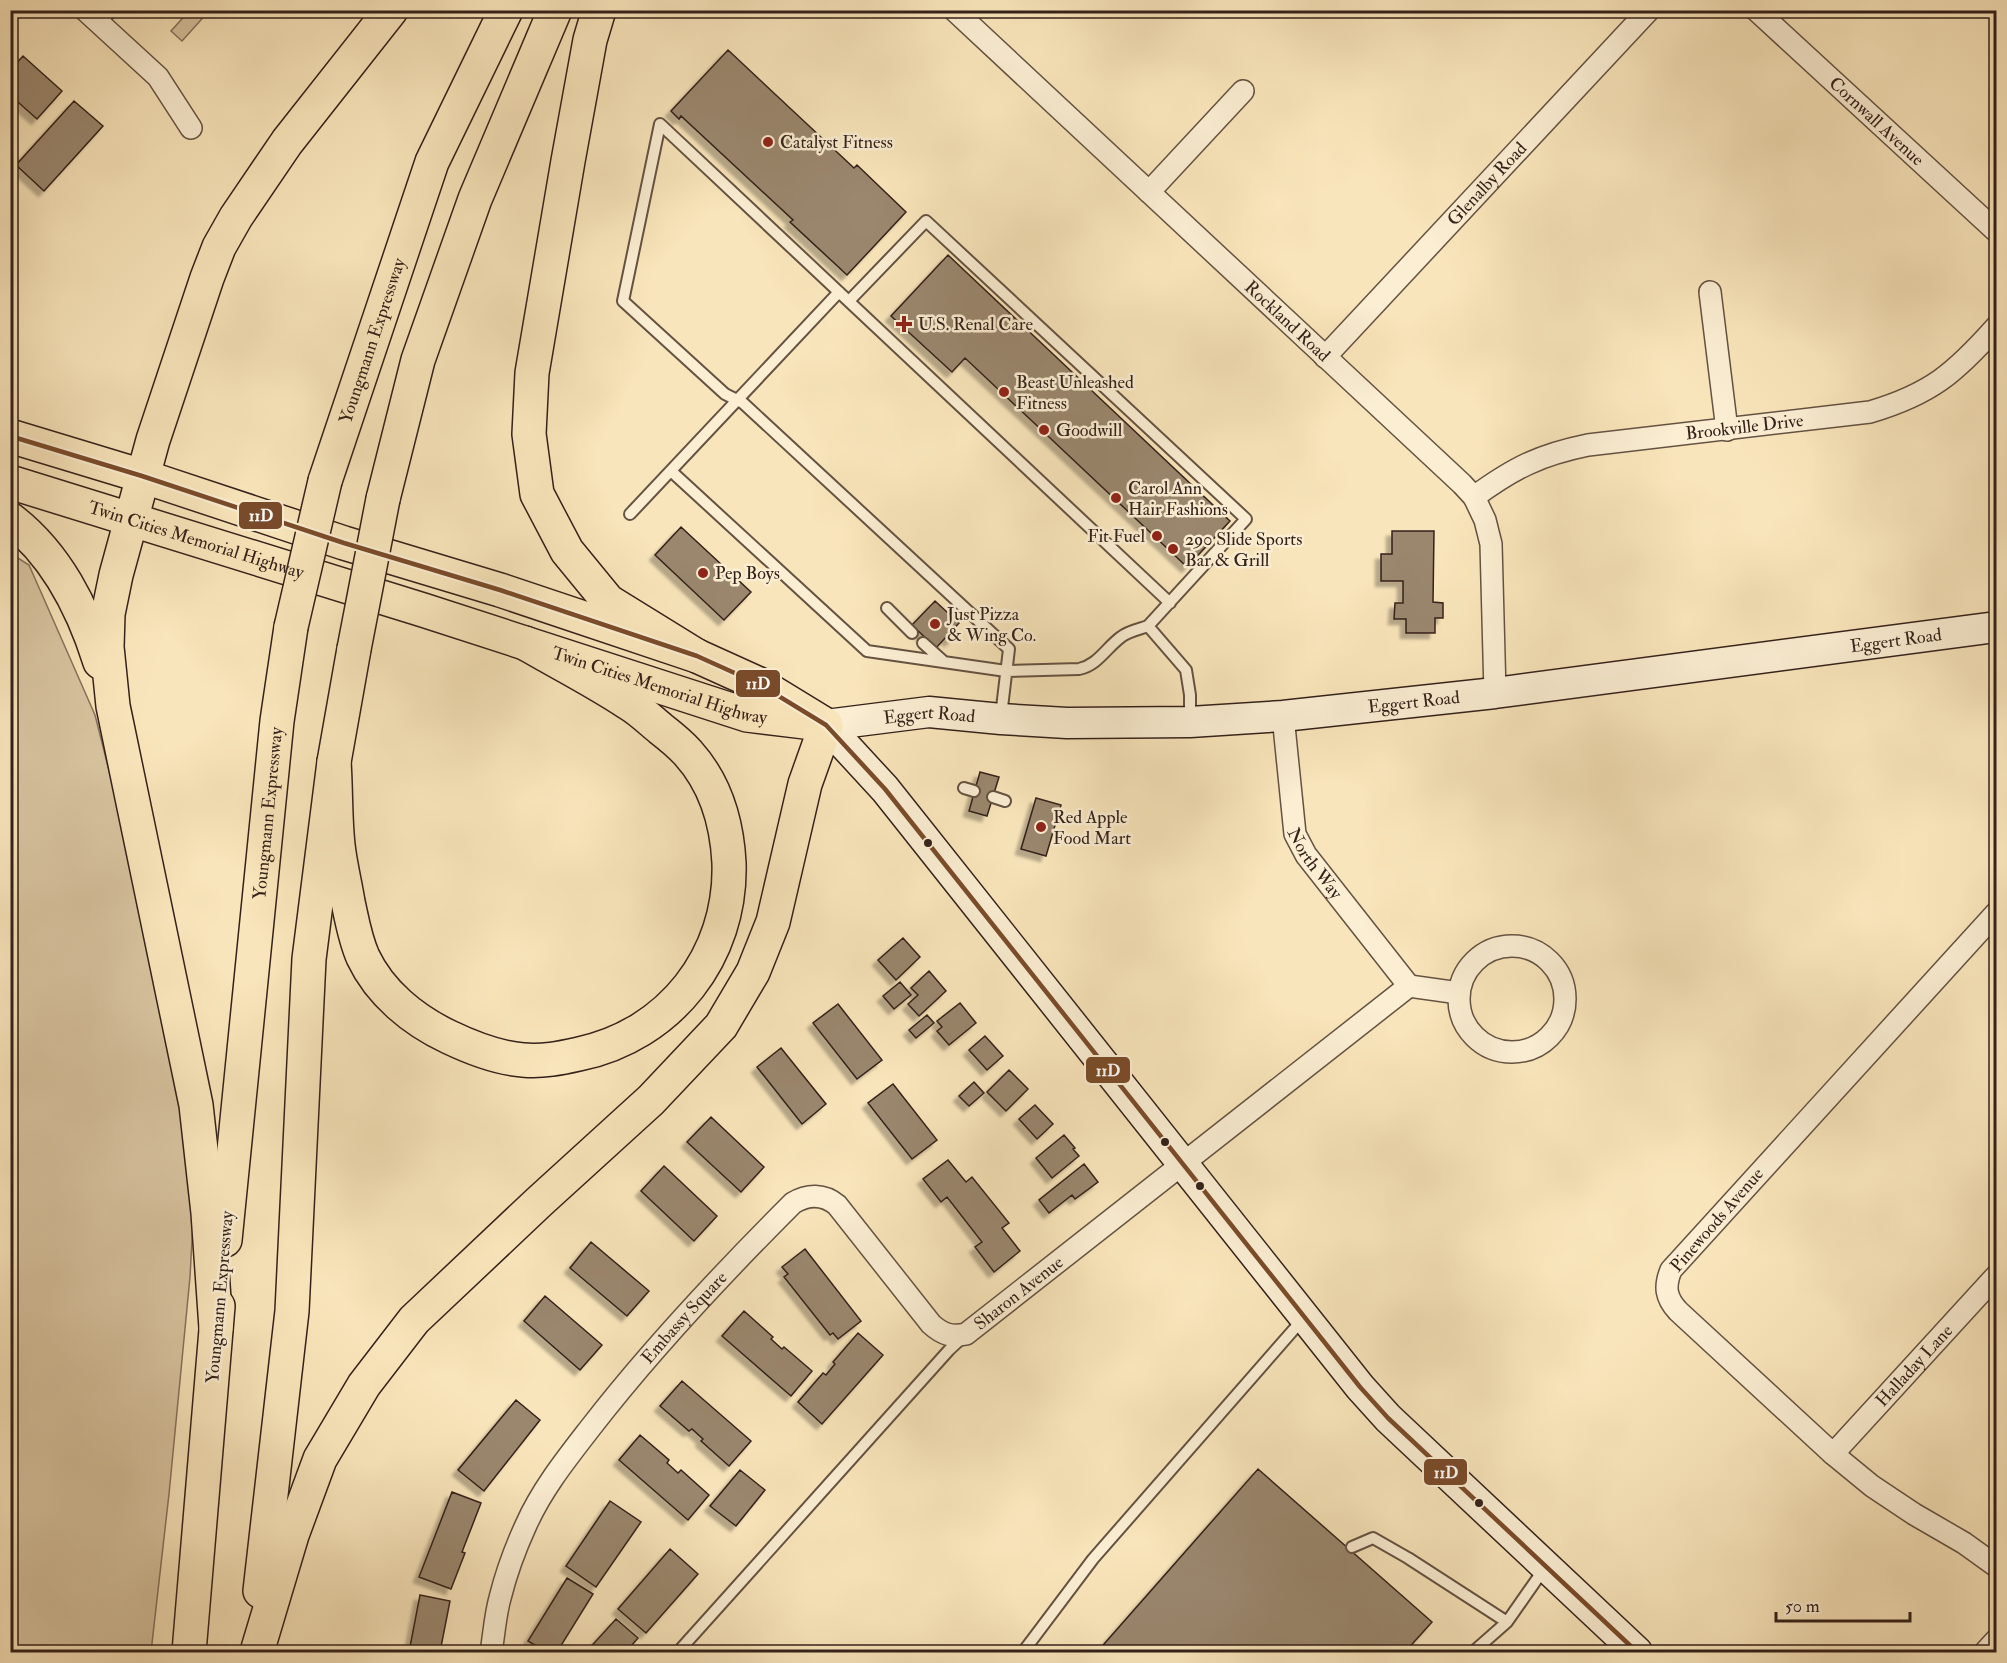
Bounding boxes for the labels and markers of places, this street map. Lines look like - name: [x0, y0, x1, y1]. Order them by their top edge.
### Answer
- place label: Catalyst Fitness: [780, 131, 893, 154]
- marker: Catalyst Fitness: [761, 135, 775, 149]
- place label: U.S. Renal Care: [918, 313, 1034, 336]
- marker: U.S. Renal Care: [895, 315, 913, 333]
- place label: Beast Unleashed Fitness: [1016, 371, 1134, 415]
- marker: Beast Unleashed Fitness: [997, 385, 1011, 399]
- place label: Goodwill: [1056, 419, 1123, 442]
- marker: Goodwill: [1037, 423, 1051, 437]
- place label: Carol Ann Hair Fashions: [1128, 477, 1228, 521]
- marker: Carol Ann Hair Fashions: [1109, 491, 1123, 505]
- place label: Fit Fuel: [1087, 525, 1145, 548]
- place label: 290 Slide Sports Bar & Grill: [1185, 528, 1302, 572]
- marker: Fit Fuel: [1150, 529, 1164, 543]
- marker: 290 Slide Sports Bar & Grill: [1166, 542, 1180, 556]
- place label: Pep Boys: [715, 562, 780, 585]
- marker: Pep Boys: [696, 566, 710, 580]
- place label: Just Pizza & Wing Co.: [946, 603, 1036, 647]
- marker: Just Pizza & Wing Co.: [928, 617, 942, 631]
- place label: Red Apple Food Mart: [1053, 806, 1131, 850]
- marker: Red Apple Food Mart: [1034, 820, 1048, 834]
- unlabelled marker: [922, 837, 934, 849]
- unlabelled marker: [1159, 1136, 1171, 1148]
- unlabelled marker: [1194, 1180, 1206, 1192]
- unlabelled marker: [1473, 1497, 1485, 1509]

